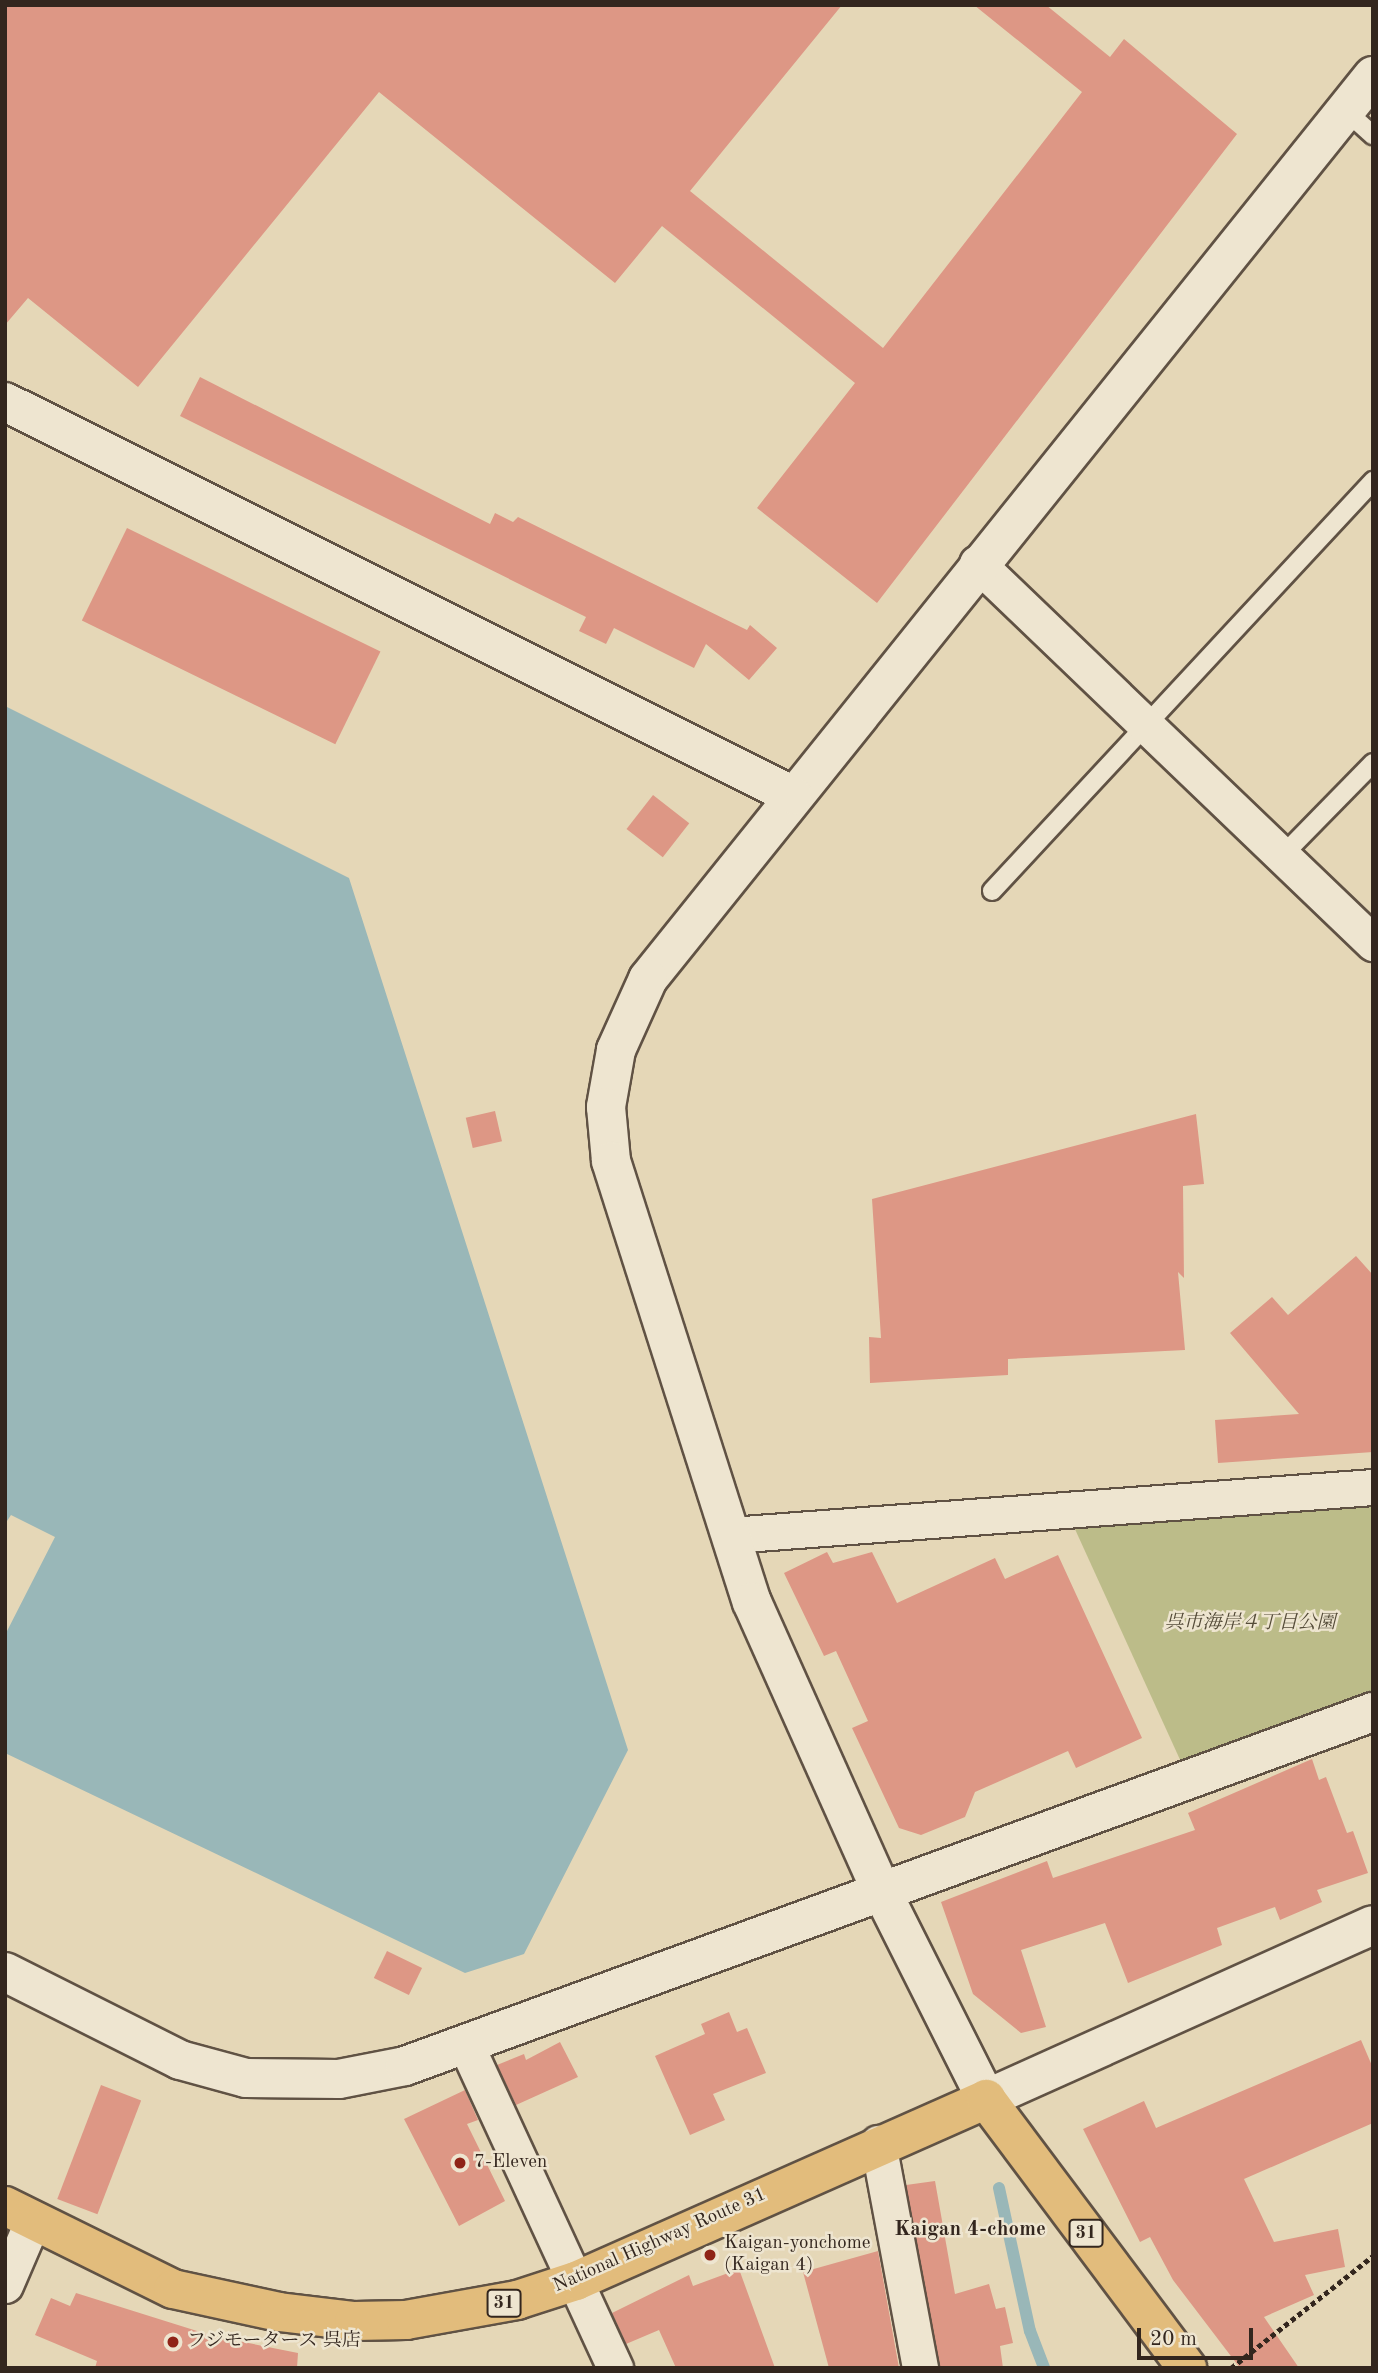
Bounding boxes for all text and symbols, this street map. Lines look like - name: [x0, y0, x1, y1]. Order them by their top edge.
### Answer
- park label: 呉市海岸４丁目公園: [1165, 1613, 1335, 1635]
- place label: 7-Eleven: [474, 2152, 547, 2174]
- marker: 7-Eleven: [452, 2155, 468, 2171]
- street label: National Highway Route 31: [550, 2184, 770, 2298]
- district label: Kaigan 4-chome: [894, 2217, 1046, 2243]
- road number: 31: [1068, 2218, 1104, 2248]
- place label: Kaigan-yonchome (Kaigan 4): [724, 2233, 871, 2277]
- marker: Kaigan-yonchome (Kaigan 4): [702, 2247, 718, 2263]
- road number: 31: [486, 2288, 522, 2318]
- scale bar: [1140, 2314, 1256, 2358]
- text: 20 m: [1150, 2329, 1197, 2350]
- place label: フジモータース 呉店: [187, 2331, 363, 2353]
- marker: フジモータース 呉店: [165, 2334, 181, 2350]

